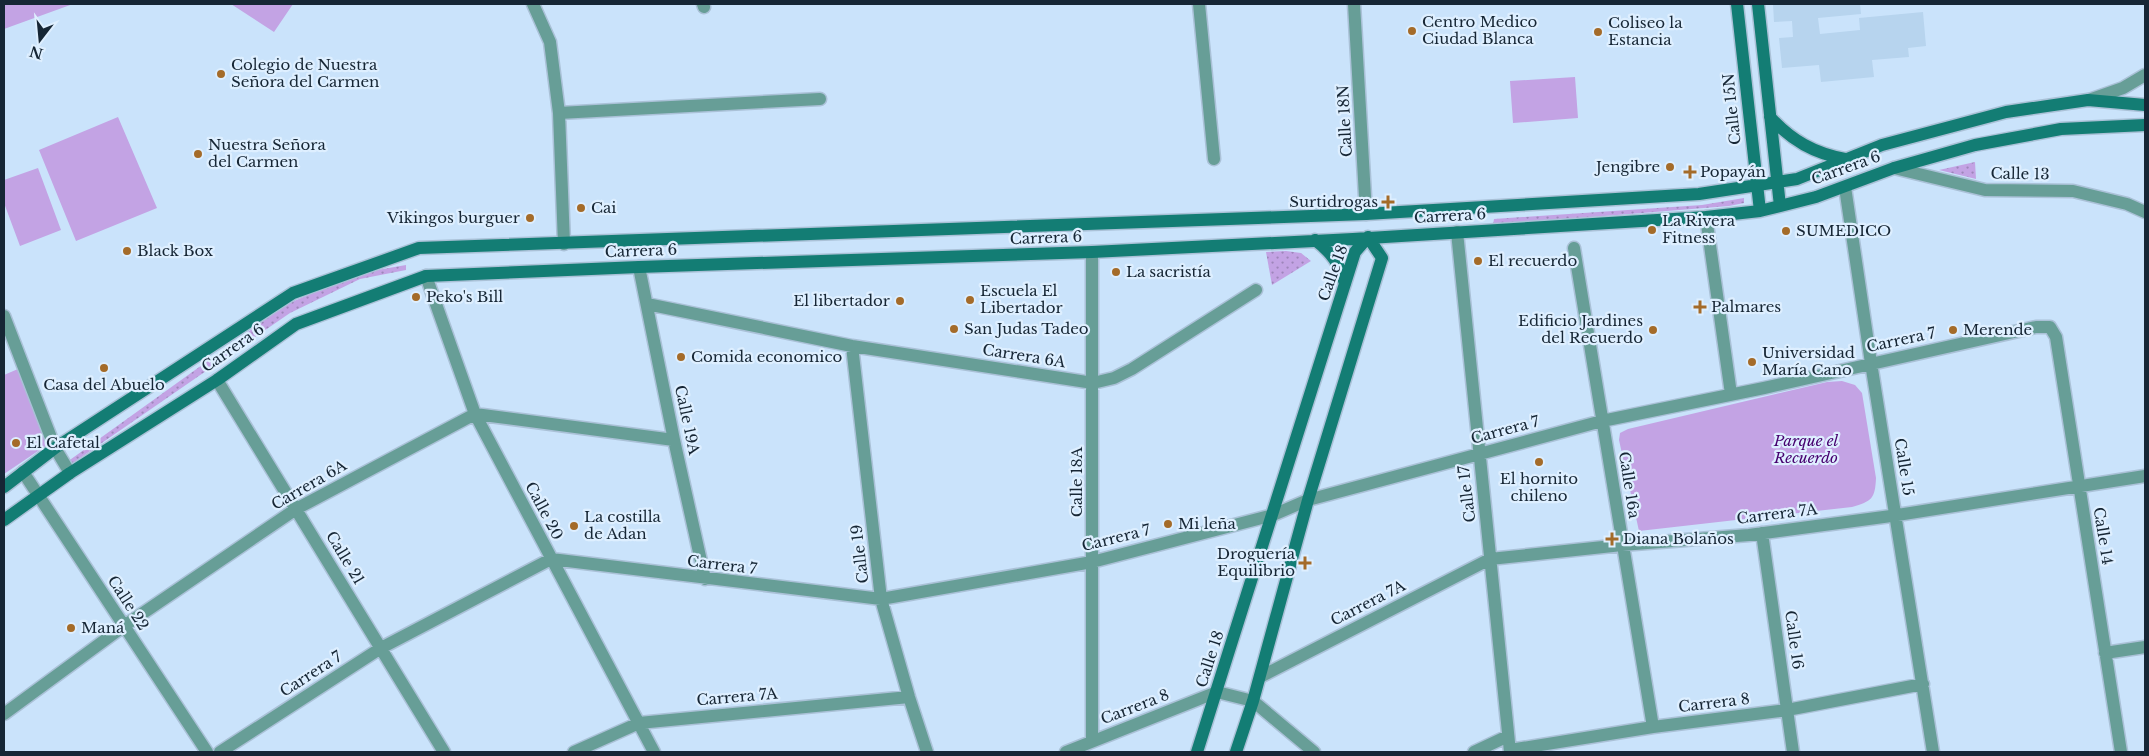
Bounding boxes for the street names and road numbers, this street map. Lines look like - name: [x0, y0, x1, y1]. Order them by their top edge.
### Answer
- street label: Calle 15N: [1718, 72, 1745, 146]
- street label: Calle 18N: [1333, 84, 1356, 158]
- street label: Carrera 6: [1809, 146, 1883, 189]
- street label: Calle 13: [1990, 163, 2050, 184]
- street label: Carrera 6: [1413, 204, 1487, 227]
- street label: Carrera 6: [1010, 227, 1082, 248]
- street label: Carrera 6: [605, 240, 677, 261]
- street label: Calle 18: [1314, 242, 1352, 304]
- street label: Carrera 6: [198, 319, 268, 376]
- street label: Carrera 7: [1865, 323, 1938, 356]
- street label: Carrera 6A: [981, 340, 1067, 372]
- street label: Calle 19A: [671, 383, 704, 457]
- street label: Carrera 7: [1468, 411, 1542, 448]
- street label: Calle 15: [1891, 437, 1918, 497]
- street label: Calle 18A: [1067, 446, 1086, 517]
- street label: Calle 16a: [1615, 450, 1644, 520]
- street label: Carrera 6A: [268, 455, 350, 514]
- street label: Calle 17: [1454, 464, 1479, 524]
- street label: Calle 20: [521, 479, 568, 543]
- street label: Carrera 7A: [1735, 499, 1819, 528]
- street label: Calle 14: [2090, 506, 2117, 566]
- street label: Carrera 7: [1080, 520, 1153, 555]
- street label: Calle 19: [846, 523, 873, 585]
- street label: Calle 21: [322, 528, 369, 588]
- street label: Carrera 7: [686, 551, 759, 578]
- street label: Calle 22: [104, 572, 153, 634]
- street label: Carrera 7A: [1327, 575, 1409, 629]
- street label: Calle 16: [1781, 609, 1808, 671]
- street label: Calle 18: [1191, 628, 1228, 690]
- street label: Carrera 7: [276, 646, 346, 701]
- street label: Carrera 7A: [696, 683, 779, 710]
- street label: Carrera 8: [1098, 685, 1172, 728]
- street label: Carrera 8: [1677, 689, 1751, 716]

